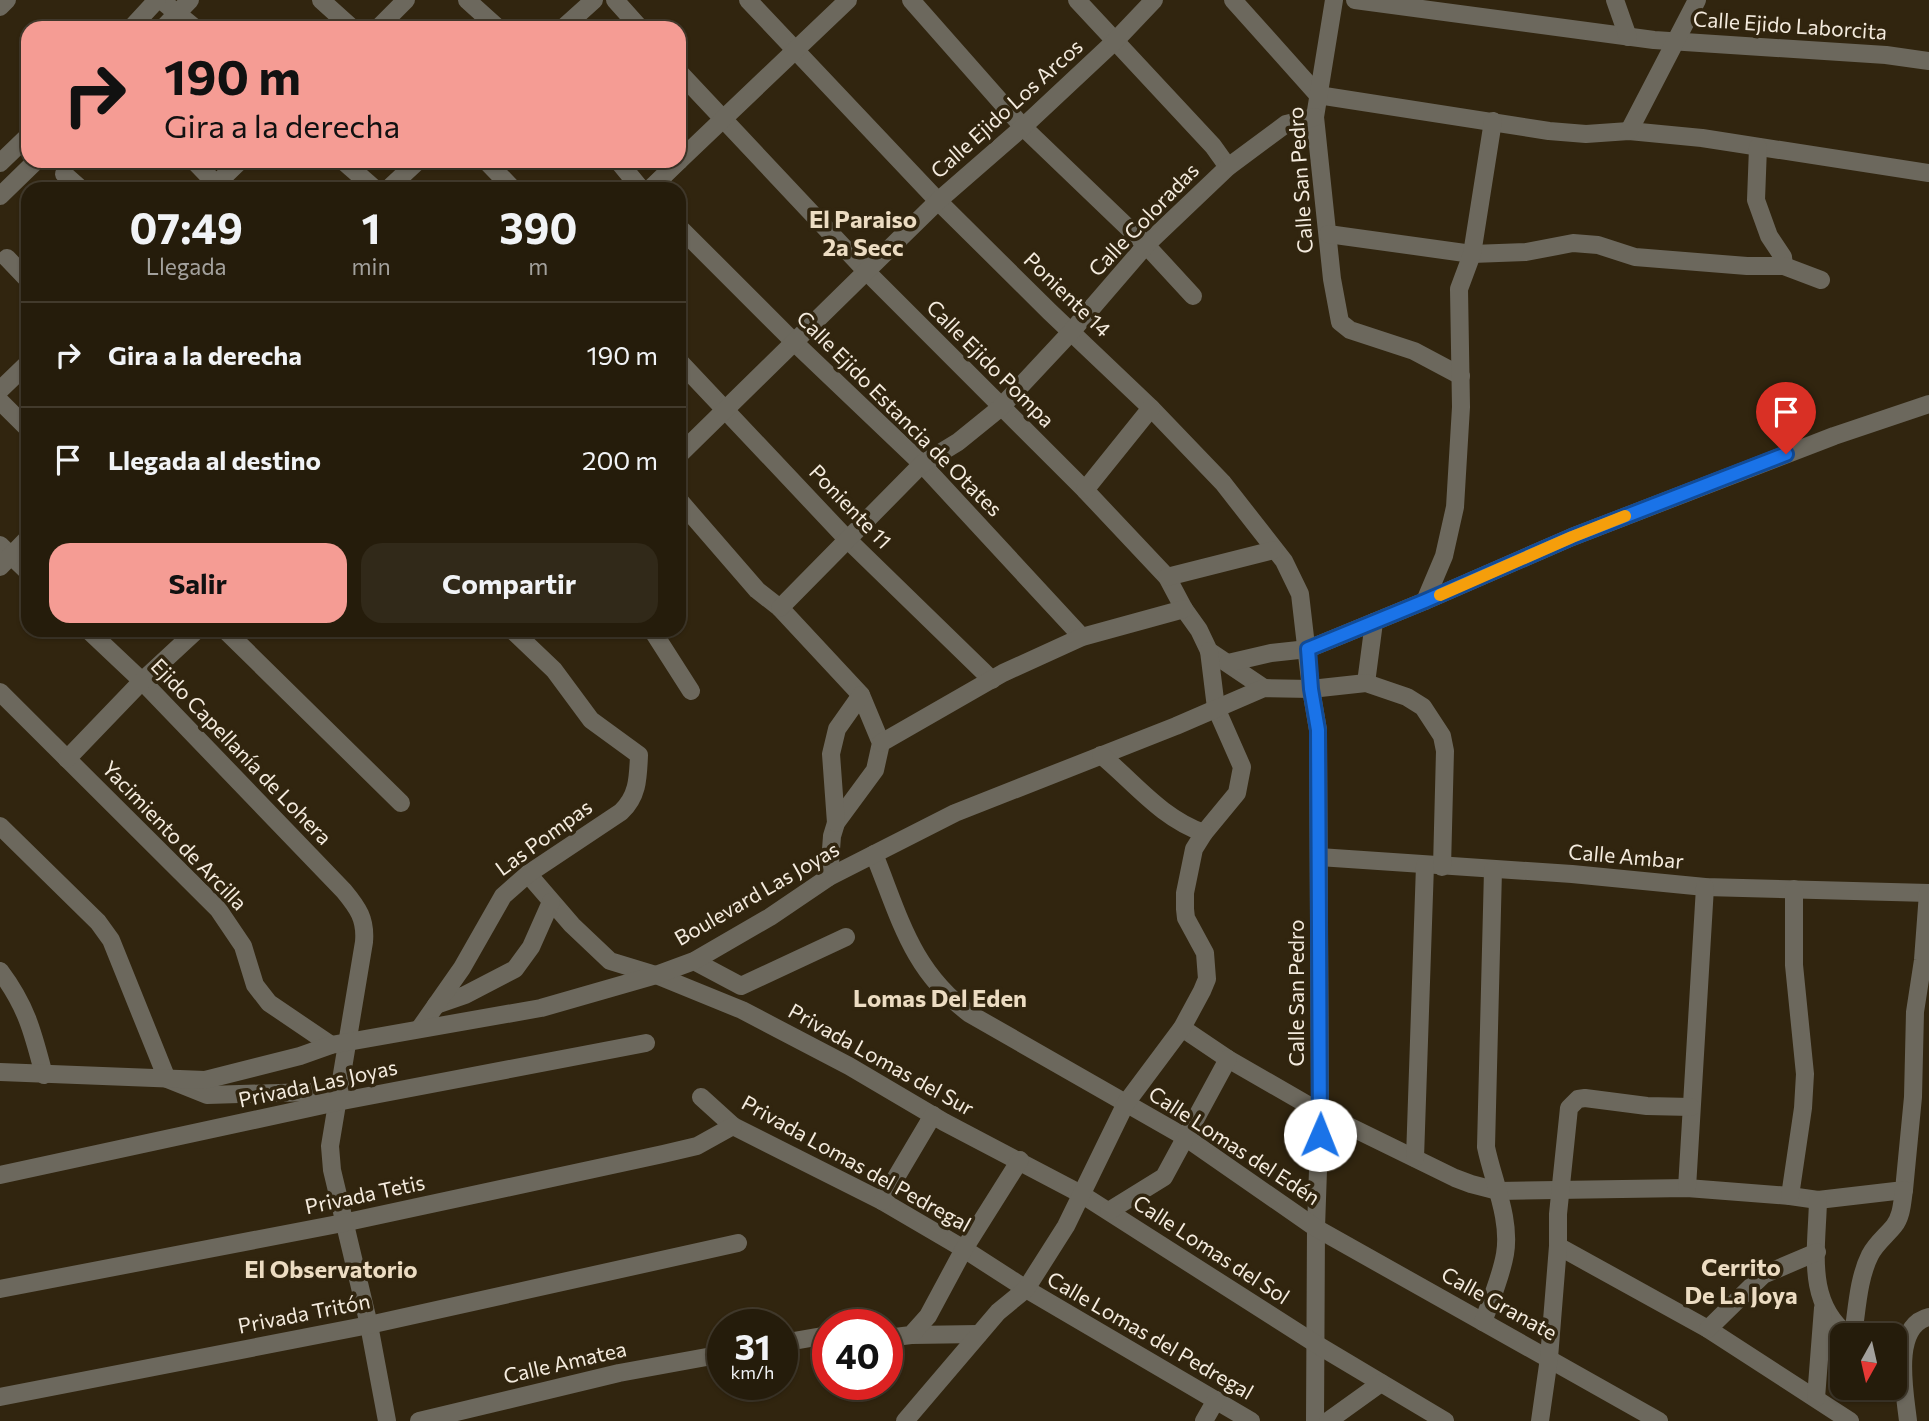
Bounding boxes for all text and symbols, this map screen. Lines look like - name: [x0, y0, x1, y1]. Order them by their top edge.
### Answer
- street label: Calle Ejido Laborcita: [1692, 5, 1888, 44]
- street label: Calle Ejido Los Arcos: [925, 33, 1087, 183]
- text: 190 m: [164, 45, 301, 105]
- icon: right: [49, 49, 140, 140]
- text: Gira a la derecha: [164, 105, 400, 145]
- street label: Calle San Pedro: [1282, 106, 1317, 254]
- street label: Calle Coloradas: [1083, 157, 1203, 281]
- text: 07:49: [130, 201, 243, 253]
- text: 1: [362, 201, 381, 253]
- text: 390: [499, 201, 577, 253]
- district label: El Paraiso 2a Secc: [809, 204, 917, 261]
- street label: Poniente 14: [1019, 246, 1117, 342]
- text: Llegada: [146, 252, 227, 280]
- text: min: [351, 252, 391, 280]
- text: m: [528, 252, 548, 280]
- street label: Calle Ejido Pompa: [922, 294, 1060, 432]
- street label: Calle Ejido Estancia de Otates: [792, 305, 1008, 521]
- icon: right: [49, 336, 87, 374]
- text: Gira a la derecha: [108, 339, 302, 370]
- text: 190 m: [586, 339, 658, 370]
- pin: [1756, 382, 1816, 454]
- icon: arrive: [1767, 393, 1805, 431]
- icon: arrive: [49, 441, 87, 479]
- text: Llegada al destino: [108, 444, 321, 475]
- text: 200 m: [582, 444, 658, 475]
- street label: Poniente 11: [805, 459, 897, 553]
- button: Salir: [49, 543, 347, 623]
- button: Compartir: [361, 543, 658, 623]
- street label: Ejido Capellanía de Lohera: [147, 653, 338, 849]
- street label: Yacimiento de Arcilla: [98, 755, 253, 915]
- street label: Las Pompas: [490, 793, 596, 880]
- street label: Boulevard Las Joyas: [670, 835, 843, 950]
- street label: Calle Ambar: [1567, 838, 1685, 873]
- street label: Calle San Pedro: [1283, 919, 1308, 1067]
- district label: Lomas Del Eden: [853, 983, 1027, 1012]
- street label: Privada Lomas del Sur: [785, 997, 979, 1120]
- street label: Privada Las Joyas: [236, 1053, 399, 1112]
- street label: Calle Lomas del Edén: [1145, 1080, 1325, 1209]
- street label: Privada Lomas del Pedregal: [738, 1089, 976, 1236]
- position arrow: [1283, 1098, 1357, 1172]
- street label: Privada Tetis: [302, 1169, 427, 1218]
- street label: Calle Lomas del Sol: [1129, 1189, 1295, 1309]
- district label: Cerrito De La Joya: [1684, 1252, 1798, 1309]
- district label: El Observatorio: [244, 1254, 418, 1283]
- street label: Calle Granate: [1438, 1261, 1562, 1345]
- street label: Calle Lomas del Pedregal: [1043, 1265, 1258, 1404]
- street label: Privada Tritón: [235, 1287, 372, 1338]
- speed limit sign: 40: [812, 1309, 903, 1400]
- north arrow: [1830, 1323, 1908, 1400]
- map controls: [1830, 1323, 1907, 1400]
- text: 31: [734, 1324, 771, 1367]
- street label: Calle Amatea: [501, 1335, 629, 1388]
- text: km/h: [731, 1361, 774, 1383]

